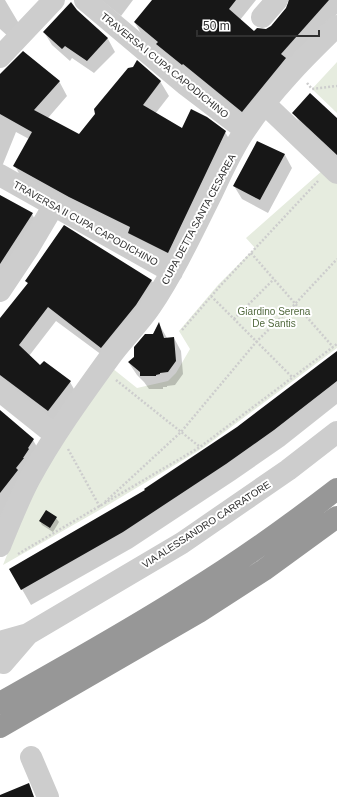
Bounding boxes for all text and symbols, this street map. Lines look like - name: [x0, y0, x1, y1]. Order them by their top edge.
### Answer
- street label: TRAVERSA I CUPA CAPODICHINO: [99, 11, 231, 120]
- scale bar: [197, 12, 319, 38]
- text: 50 m: [203, 19, 230, 33]
- street label: CUPA DETTA SANTA CESAREA: [159, 152, 238, 286]
- street label: TRAVERSA II CUPA CAPODICHINO: [12, 179, 160, 268]
- park label: Giardino Serena De Santis: [238, 306, 311, 329]
- street label: VIA ALESSANDRO CARRATORE: [140, 479, 273, 570]

